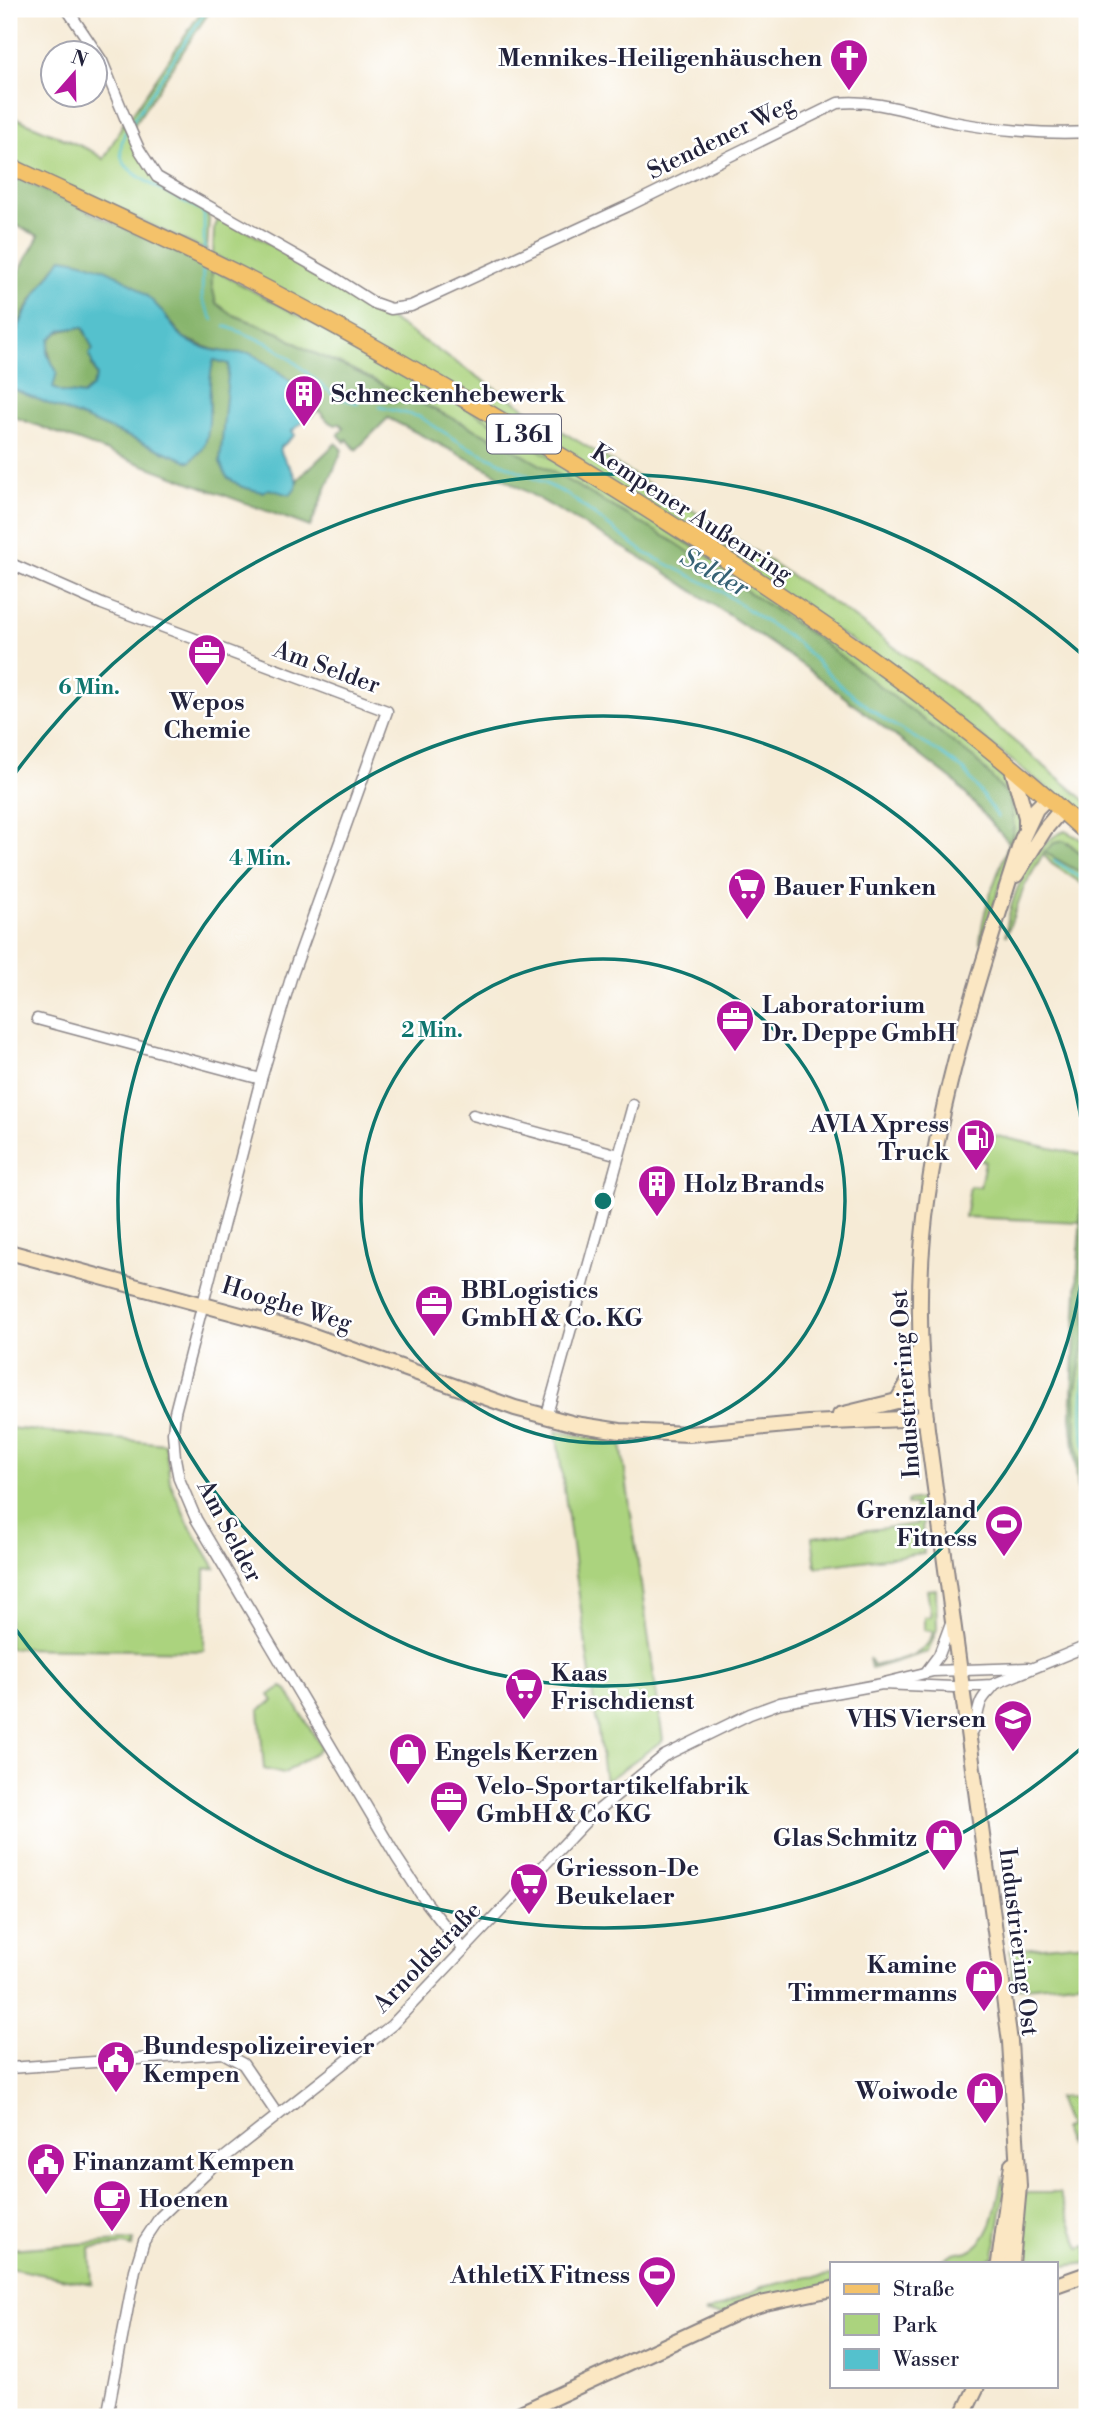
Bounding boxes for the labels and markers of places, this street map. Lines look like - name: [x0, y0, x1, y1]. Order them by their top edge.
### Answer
- church icon: Mennikes-Heiligenhäuschen: [828, 37, 870, 92]
- place label: Mennikes-Heiligenhäuschen: [498, 44, 822, 74]
- building icon: Schneckenhebewerk: [283, 373, 325, 428]
- place label: Schneckenhebewerk: [331, 380, 566, 410]
- office icon: Wepos Chemie: [186, 632, 228, 687]
- place label: Wepos Chemie: [163, 688, 251, 746]
- supermarket icon: Bauer Funken: [726, 866, 768, 921]
- place label: Bauer Funken: [774, 873, 936, 903]
- place label: Laboratorium Dr. Deppe GmbH: [762, 991, 957, 1049]
- office icon: Laboratorium Dr. Deppe GmbH: [714, 998, 756, 1053]
- place label: AVIA Xpress Truck: [809, 1110, 950, 1168]
- fuel station icon: AVIA Xpress Truck: [955, 1117, 997, 1172]
- building icon: Holz Brands: [636, 1163, 678, 1218]
- place label: Holz Brands: [684, 1170, 824, 1200]
- centre of rings: [591, 1189, 615, 1213]
- place label: BBLogistics GmbH & Co. KG: [461, 1276, 643, 1334]
- office icon: BBLogistics GmbH & Co. KG: [413, 1283, 455, 1338]
- place label: Grenzland Fitness: [856, 1496, 977, 1554]
- sports icon: Grenzland Fitness: [983, 1503, 1025, 1558]
- place label: Kaas Frischdienst: [551, 1659, 695, 1717]
- supermarket icon: Kaas Frischdienst: [503, 1666, 545, 1721]
- school or university icon: VHS Viersen: [992, 1698, 1034, 1753]
- place label: VHS Viersen: [846, 1705, 986, 1735]
- shop icon: Engels Kerzen: [387, 1731, 429, 1786]
- place label: Engels Kerzen: [435, 1738, 598, 1768]
- place label: Velo-Sportartikelfabrik GmbH & Co KG: [475, 1772, 750, 1830]
- office icon: Velo-Sportartikelfabrik GmbH & Co KG: [428, 1779, 470, 1834]
- shop icon: Glas Schmitz: [923, 1817, 965, 1872]
- place label: Glas Schmitz: [773, 1824, 917, 1854]
- place label: Griesson-De Beukelaer: [556, 1854, 699, 1912]
- supermarket icon: Griesson-De Beukelaer: [508, 1861, 550, 1916]
- place label: Kamine Timmermanns: [788, 1951, 957, 2009]
- shop icon: Kamine Timmermanns: [963, 1958, 1005, 2013]
- place label: Bundespolizeirevier Kempen: [143, 2032, 375, 2090]
- public building icon: Bundespolizeirevier Kempen: [95, 2039, 137, 2094]
- shop icon: Woiwode: [964, 2070, 1006, 2125]
- place label: Woiwode: [854, 2077, 958, 2107]
- public building icon: Finanzamt Kempen: [25, 2141, 67, 2196]
- place label: Finanzamt Kempen: [73, 2148, 295, 2178]
- cafe icon: Hoenen: [91, 2178, 133, 2233]
- place label: Hoenen: [139, 2185, 228, 2215]
- sports icon: AthletiX Fitness: [636, 2254, 678, 2309]
- place label: AthletiX Fitness: [449, 2261, 630, 2291]

